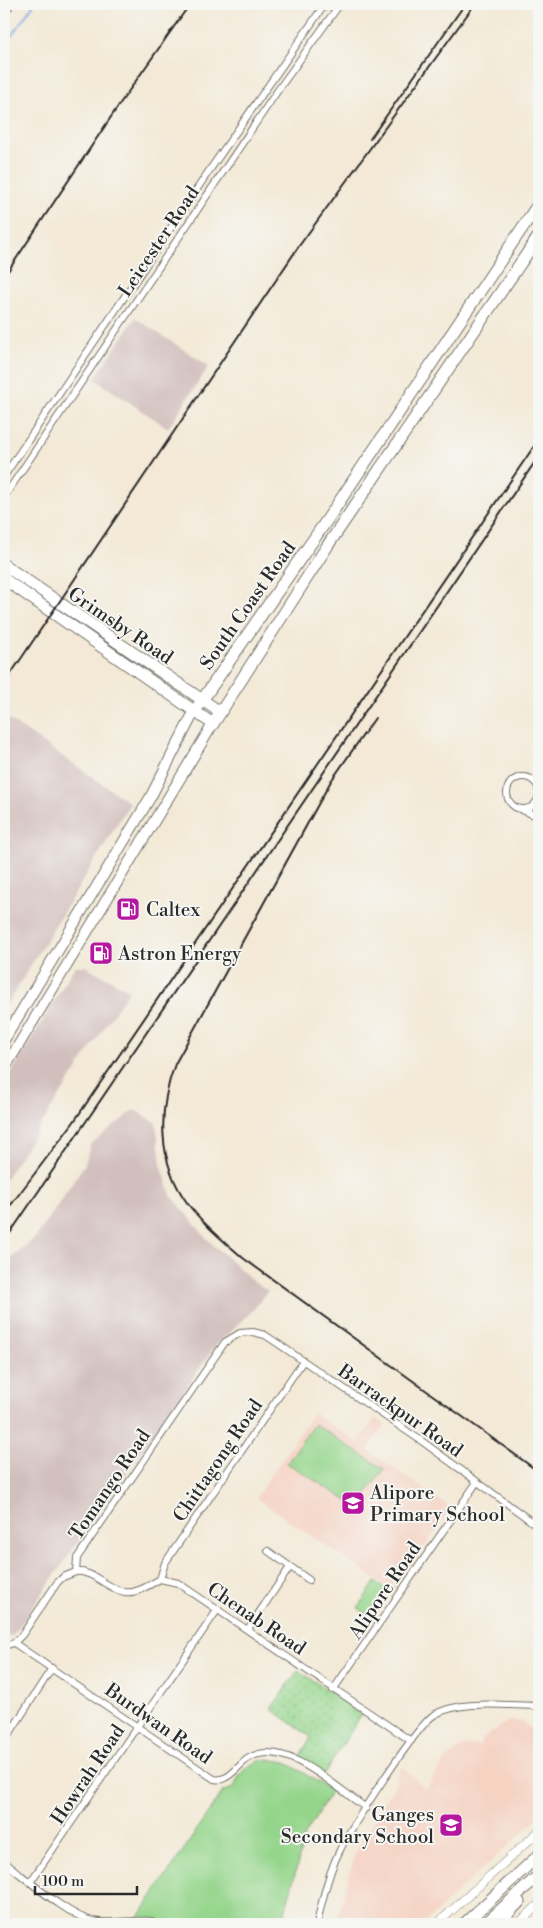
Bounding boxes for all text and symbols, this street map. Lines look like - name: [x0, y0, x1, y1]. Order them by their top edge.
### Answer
- street label: Leicester Road: [113, 181, 205, 302]
- street label: South Coast Road: [195, 537, 301, 674]
- street label: Grimsby Road: [63, 582, 178, 670]
- fuel station icon: Caltex: [115, 896, 141, 922]
- place label: Caltex: [146, 898, 200, 922]
- fuel station icon: Astron Energy: [88, 940, 114, 966]
- place label: Astron Energy: [117, 942, 242, 966]
- street label: Barrackpur Road: [333, 1358, 468, 1463]
- street label: Chittagong Road: [168, 1394, 268, 1527]
- street label: Tomango Road: [64, 1424, 156, 1544]
- place label: Alipore Primary School: [369, 1481, 505, 1527]
- school or university icon: Alipore Primary School: [340, 1490, 366, 1516]
- street label: Alipore Road: [343, 1537, 426, 1645]
- street label: Chenab Road: [203, 1577, 310, 1661]
- street label: Burdwan Road: [99, 1677, 217, 1770]
- street label: Howrah Road: [46, 1720, 130, 1829]
- place label: Ganges Secondary School: [281, 1803, 434, 1849]
- school or university icon: Ganges Secondary School: [438, 1812, 464, 1838]
- scale bar: [35, 1863, 138, 1895]
- text: 100 m: [42, 1872, 84, 1891]

